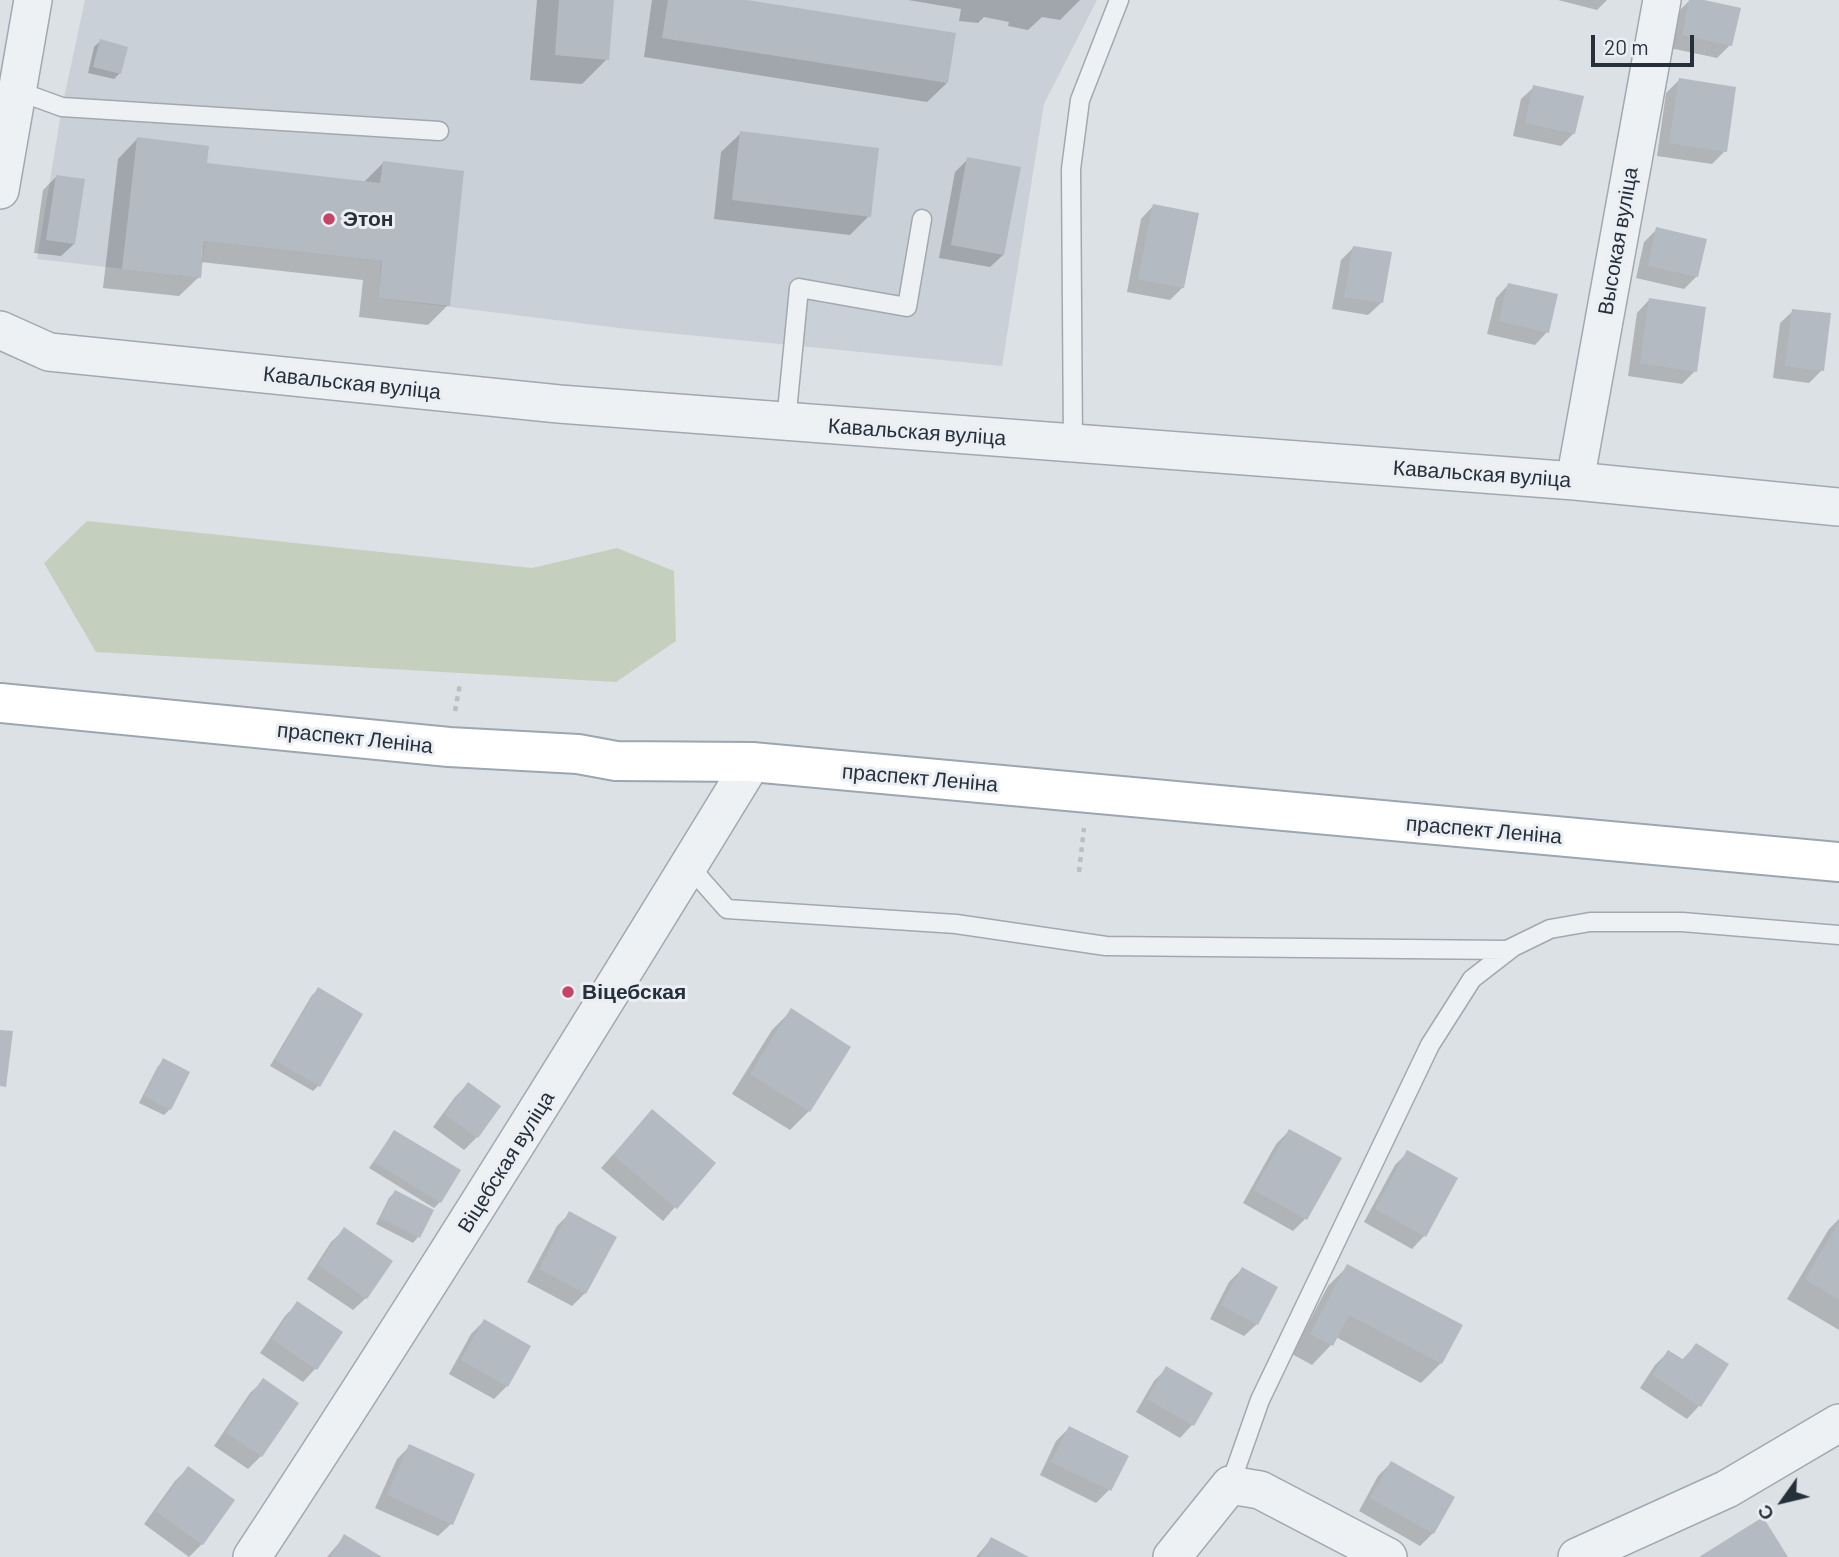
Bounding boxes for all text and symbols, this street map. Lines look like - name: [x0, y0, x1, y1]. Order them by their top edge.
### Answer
- scale bar: [1594, 21, 1697, 65]
- text: 20 m: [1604, 34, 1649, 59]
- street label: Высокая вуліца: [1593, 165, 1643, 317]
- place label: Этон: [343, 206, 393, 232]
- marker: Этон: [321, 211, 337, 227]
- street label: Кавальская вуліца: [262, 361, 442, 405]
- street label: Кавальская вуліца: [827, 413, 1007, 451]
- street label: Кавальская вуліца: [1392, 455, 1572, 493]
- street label: праспект Леніна: [276, 717, 434, 759]
- street label: праспект Леніна: [841, 759, 999, 797]
- street label: праспект Леніна: [1405, 811, 1563, 849]
- place label: Віцебская: [582, 979, 686, 1005]
- marker: Віцебская: [560, 984, 576, 1000]
- street label: Віцебская вуліца: [452, 1086, 560, 1238]
- north arrow: [1748, 1466, 1818, 1536]
- text: С: [1752, 1501, 1779, 1525]

